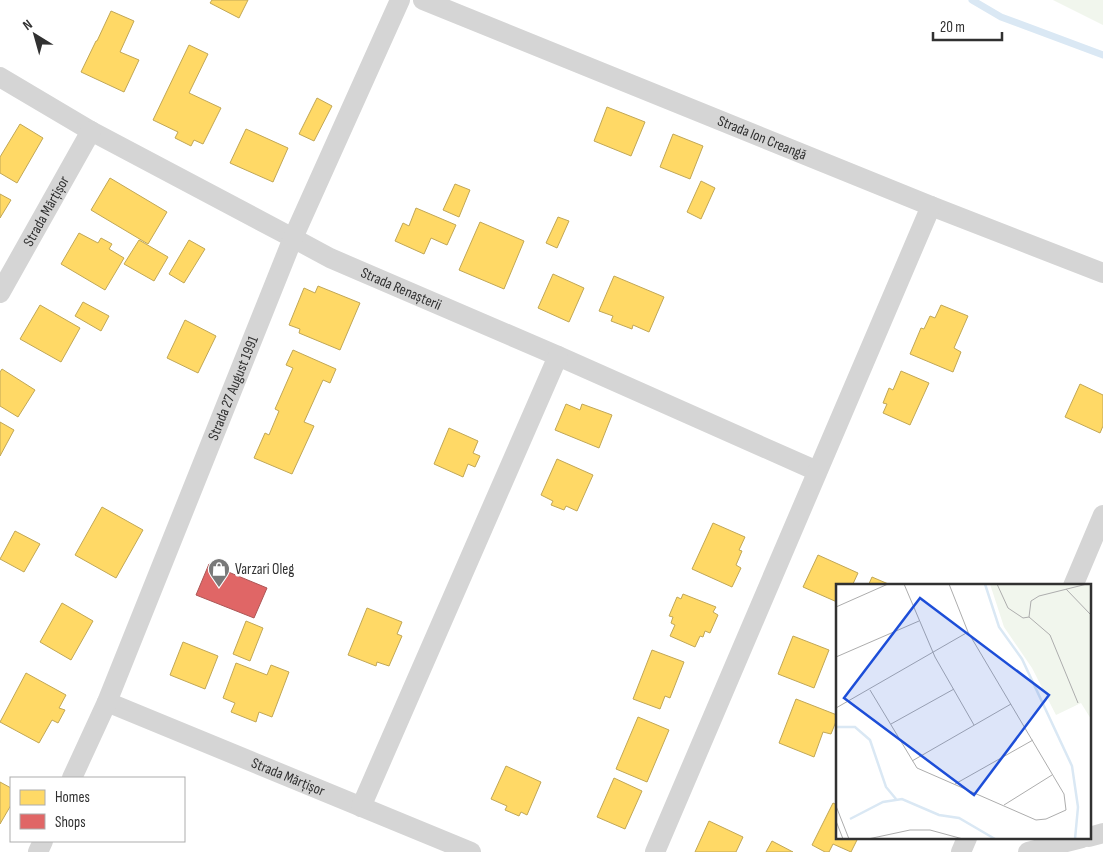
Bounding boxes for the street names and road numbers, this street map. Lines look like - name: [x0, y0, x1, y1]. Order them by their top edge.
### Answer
- street label: Strada Ion Creangă: [715, 111, 810, 165]
- street label: Strada Mărțișor: [19, 172, 74, 250]
- street label: Strada Renașterii: [358, 263, 445, 315]
- street label: Strada 27 August 1991: [204, 332, 263, 443]
- street label: Strada Mărțișor: [248, 754, 328, 801]

